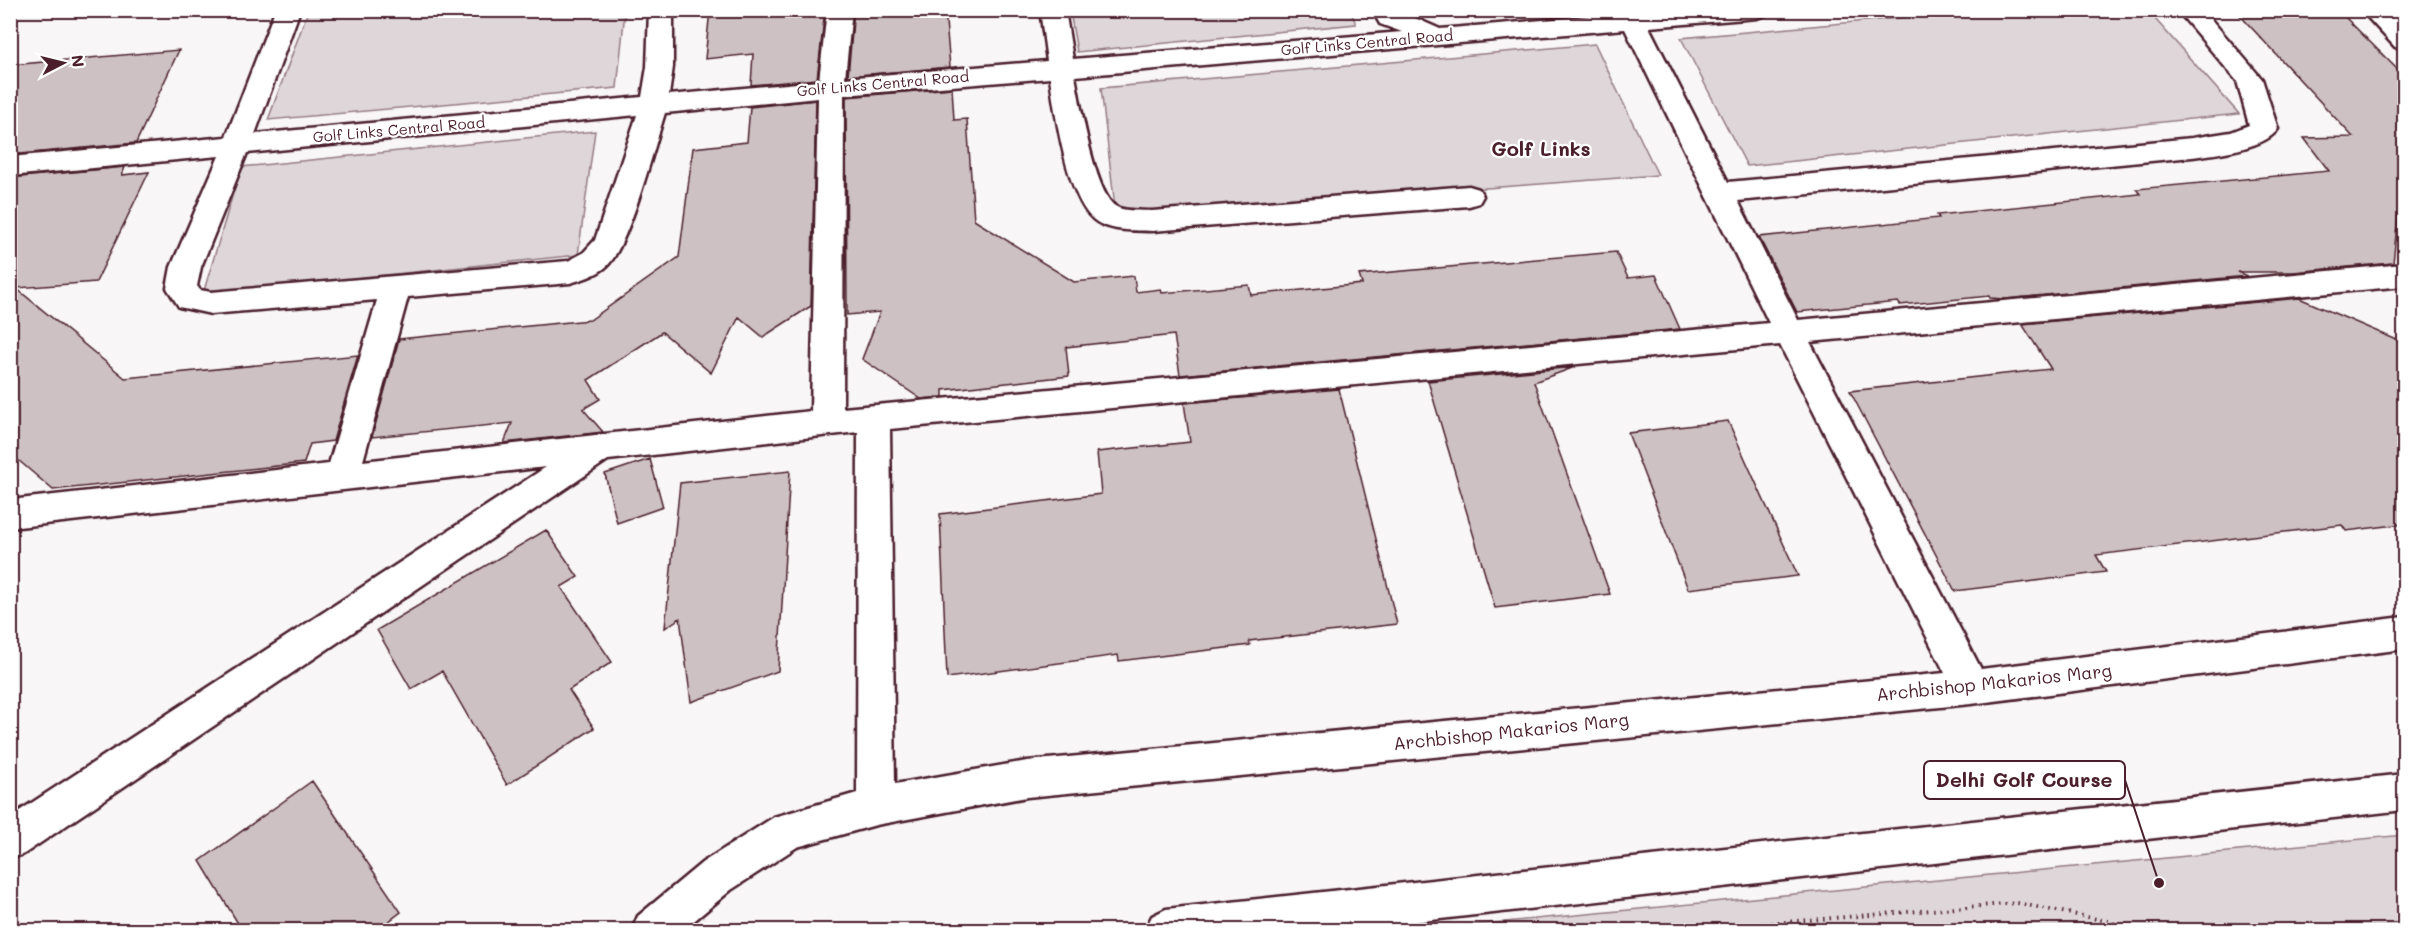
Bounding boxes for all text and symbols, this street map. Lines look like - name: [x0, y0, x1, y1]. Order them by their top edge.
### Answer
- street label: Golf Links Central Road: [1280, 25, 1454, 60]
- north arrow: [33, 33, 93, 93]
- text: N: [67, 54, 90, 68]
- street label: Golf Links Central Road: [796, 66, 970, 101]
- street label: Golf Links Central Road: [312, 112, 486, 147]
- district label: Golf Links: [1491, 135, 1591, 161]
- street label: Archbishop Makarios Marg: [1875, 658, 2113, 706]
- street label: Archbishop Makarios Marg: [1392, 707, 1630, 755]
- callout: Delhi Golf Course: [1924, 761, 2125, 799]
- text: Delhi Golf Course: [1936, 766, 2112, 792]

